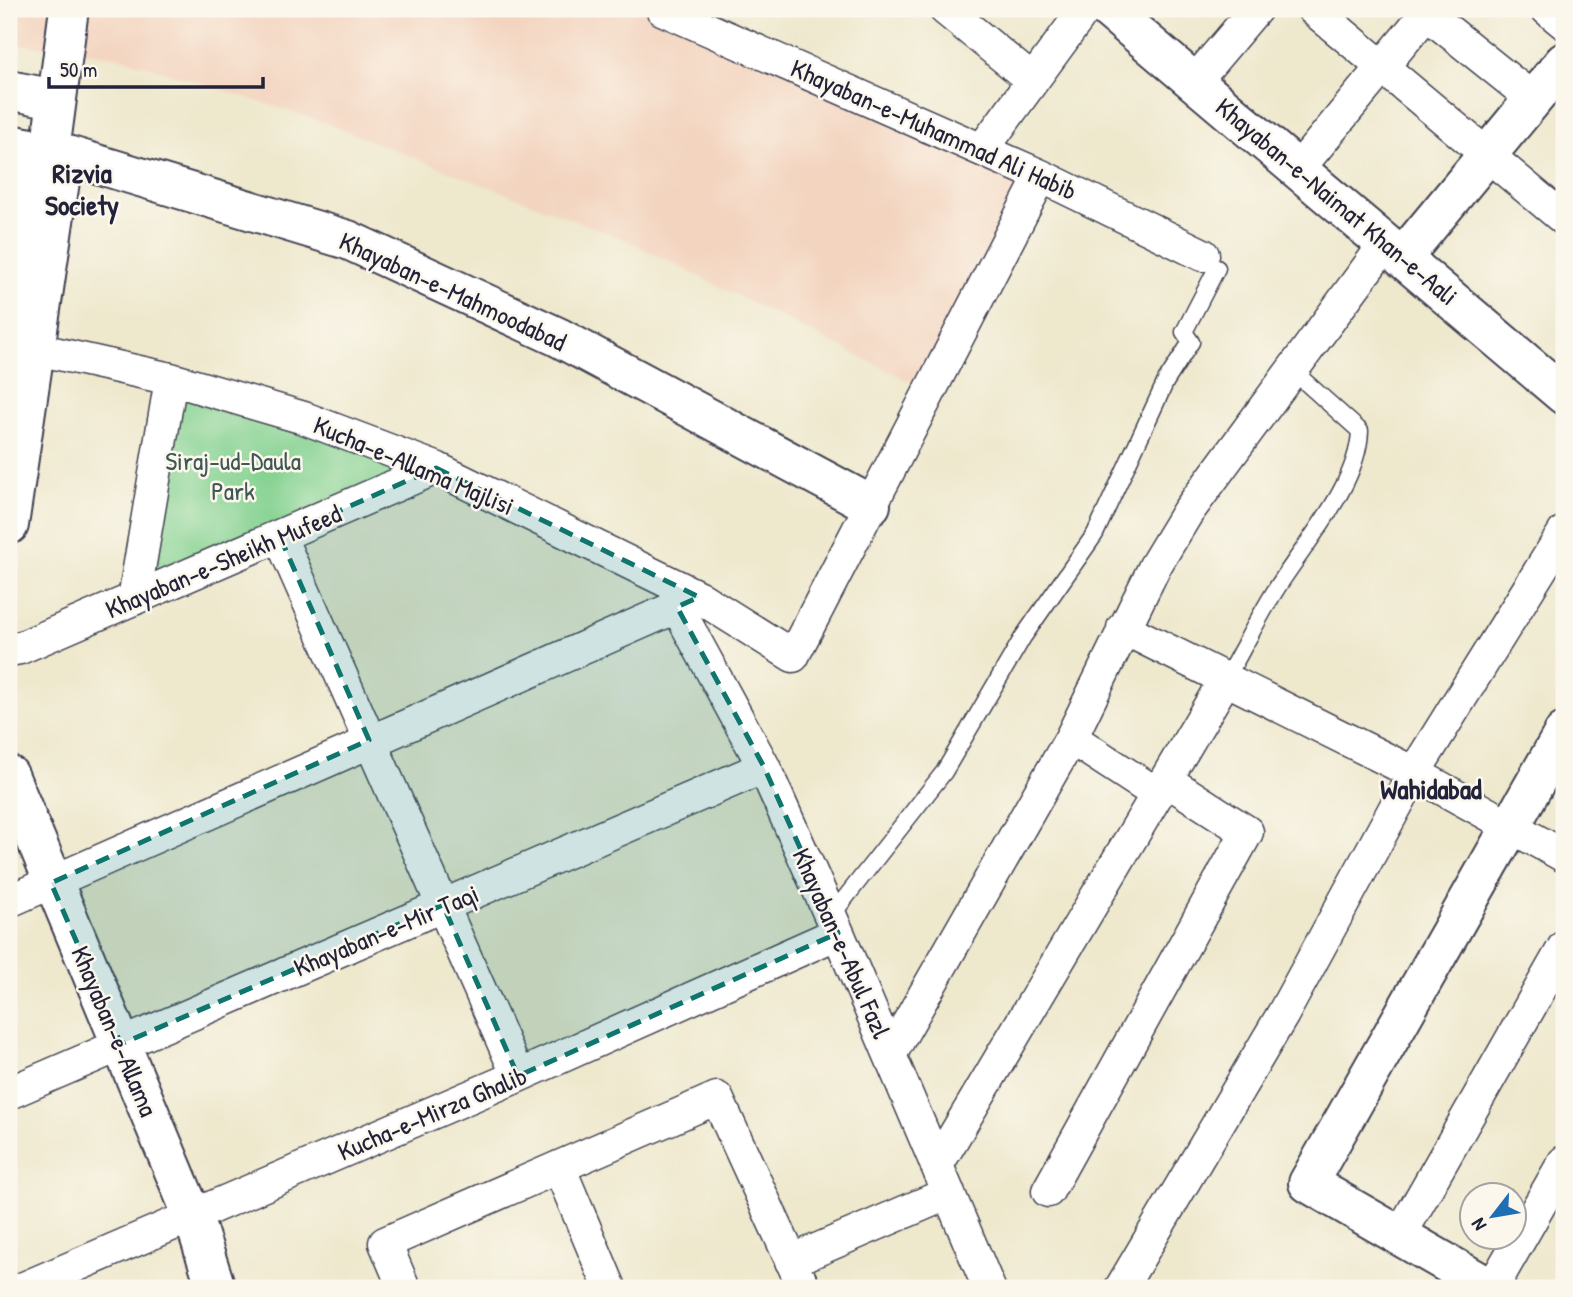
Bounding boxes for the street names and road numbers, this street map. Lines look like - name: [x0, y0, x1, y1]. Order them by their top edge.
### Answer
- street label: Khayaban-e-Muhammad Ali Habib: [785, 50, 1083, 208]
- street label: Khayaban-e-Naimat Khan-e-Aali: [1209, 89, 1465, 313]
- street label: Khayaban-e-Mahmoodabad: [334, 223, 572, 359]
- street label: Kucha-e-Allama Majlisi: [308, 407, 520, 523]
- street label: Khayaban-e-Sheikh Mufeed: [100, 496, 346, 626]
- street label: Khayaban-e-Abul Fazl: [784, 842, 900, 1044]
- street label: Khayaban-e-Mir Taqi: [288, 875, 484, 985]
- street label: Khayaban-e-Allama: [63, 940, 167, 1122]
- street label: Kucha-e-Mirza Ghalib: [332, 1057, 532, 1169]

